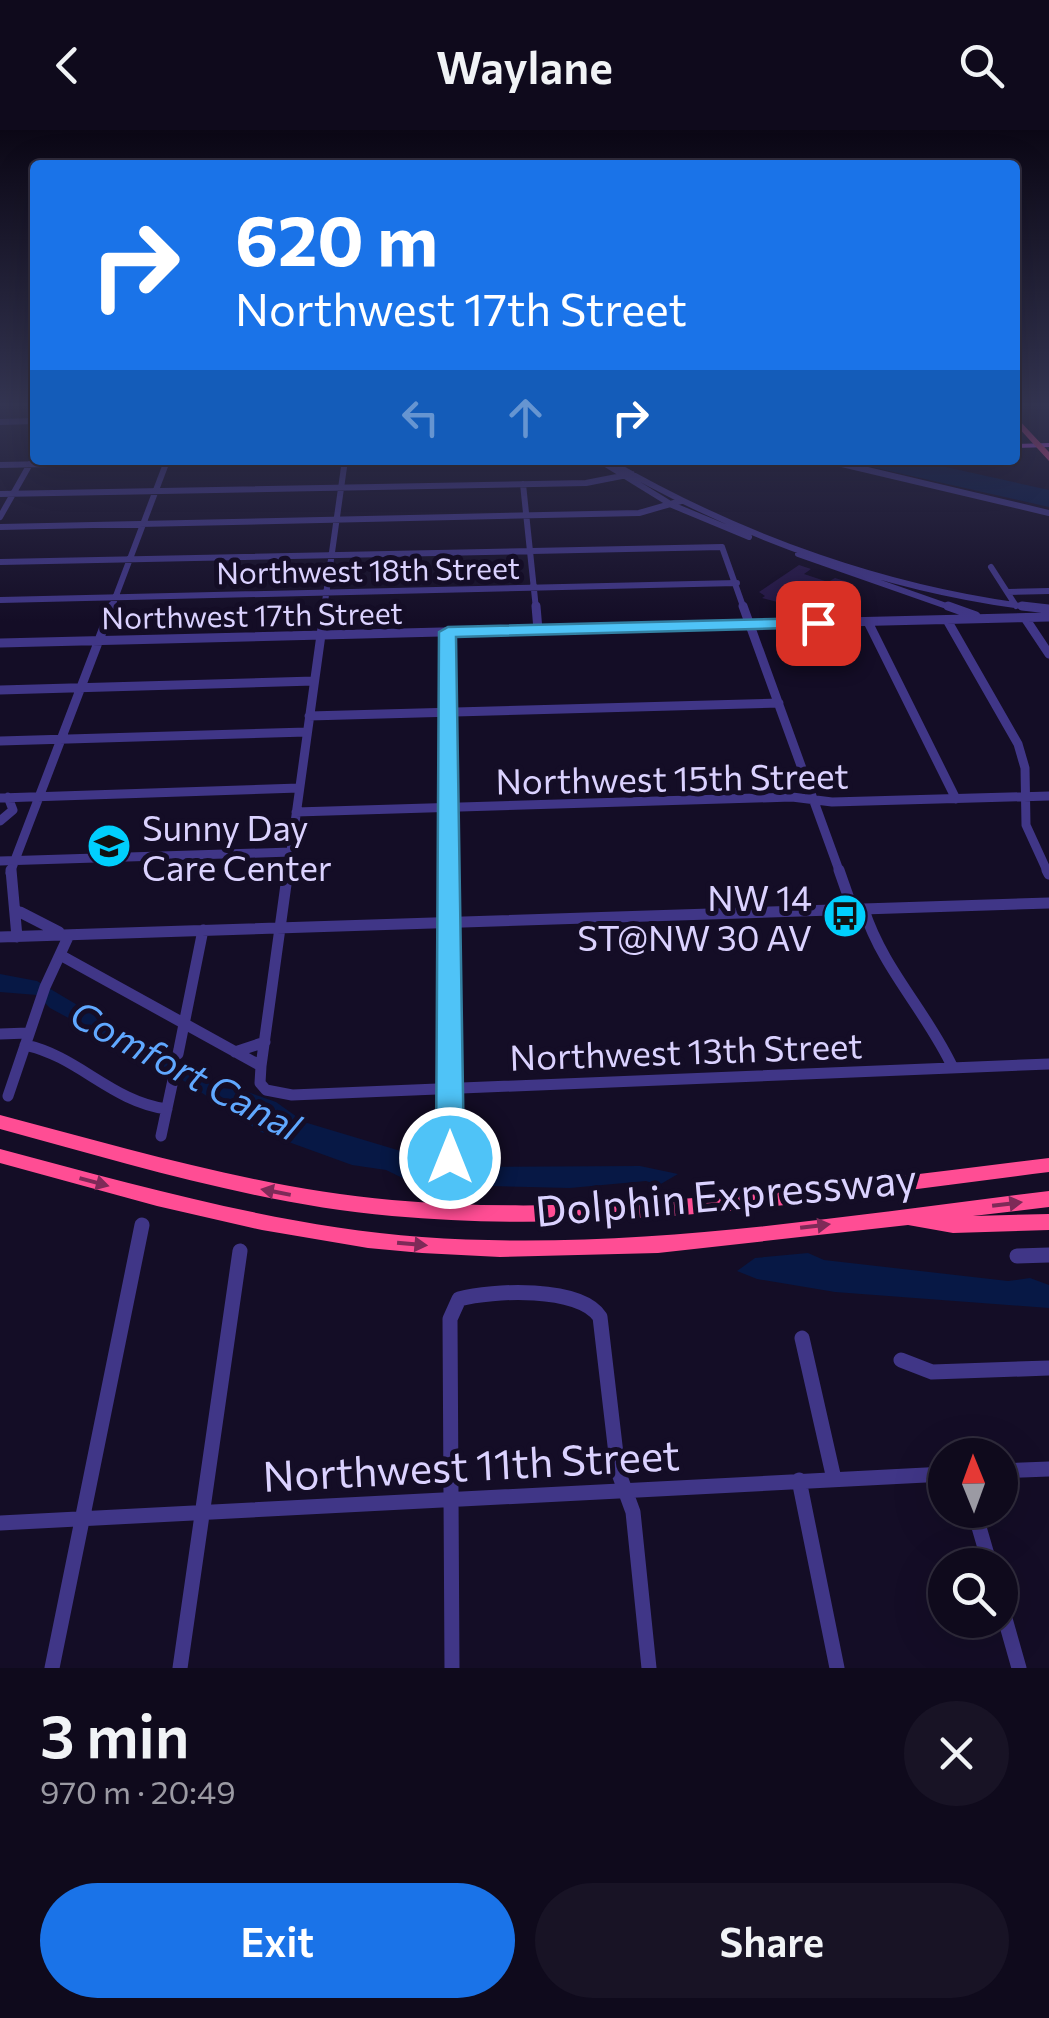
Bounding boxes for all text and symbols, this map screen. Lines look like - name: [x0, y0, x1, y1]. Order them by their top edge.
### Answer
- icon: back: [40, 38, 95, 93]
- text: Waylane: [436, 38, 613, 93]
- icon: search: [954, 38, 1009, 93]
- text: 620 m: [235, 195, 438, 280]
- icon: right: [70, 200, 200, 330]
- text: Northwest 17th Street: [235, 280, 687, 335]
- icon: left: [393, 390, 448, 445]
- icon: ahead: [498, 390, 553, 445]
- icon: right: [603, 390, 658, 445]
- street label: Northwest 18th Street: [216, 548, 520, 590]
- pin: [776, 581, 861, 666]
- street label: Northwest 17th Street: [101, 593, 403, 635]
- icon: arrive: [791, 596, 846, 651]
- street label: Northwest 15th Street: [495, 752, 849, 802]
- place label: Sunny Day Care Center: [142, 805, 332, 888]
- school or university icon: Sunny Day Care Center: [86, 823, 132, 869]
- place label: NW 14 ST@NW 30 AV: [577, 875, 812, 958]
- bus stop icon: NW 14 ST@NW 30 AV: [822, 893, 868, 939]
- water label: Comfort Canal: [63, 989, 310, 1150]
- street label: Northwest 13th Street: [509, 1022, 863, 1078]
- position arrow: [398, 1106, 502, 1210]
- street label: Dolphin Expressway: [533, 1150, 919, 1236]
- one-way arrow: [79, 1174, 110, 1190]
- one-way arrow: [260, 1184, 291, 1199]
- one-way arrow: [992, 1196, 1024, 1212]
- one-way arrow: [800, 1218, 831, 1234]
- one-way arrow: [397, 1237, 429, 1253]
- street label: Northwest 11th Street: [261, 1427, 681, 1501]
- north arrow: [928, 1438, 1018, 1528]
- map controls: [928, 1438, 1018, 1638]
- button: search: [928, 1548, 1018, 1638]
- text: 3 min: [40, 1697, 189, 1770]
- button: close: [904, 1701, 1009, 1806]
- text: 970 m · 20:49: [40, 1771, 236, 1811]
- button: Exit: [40, 1883, 515, 1998]
- button: Share: [535, 1883, 1009, 1998]

